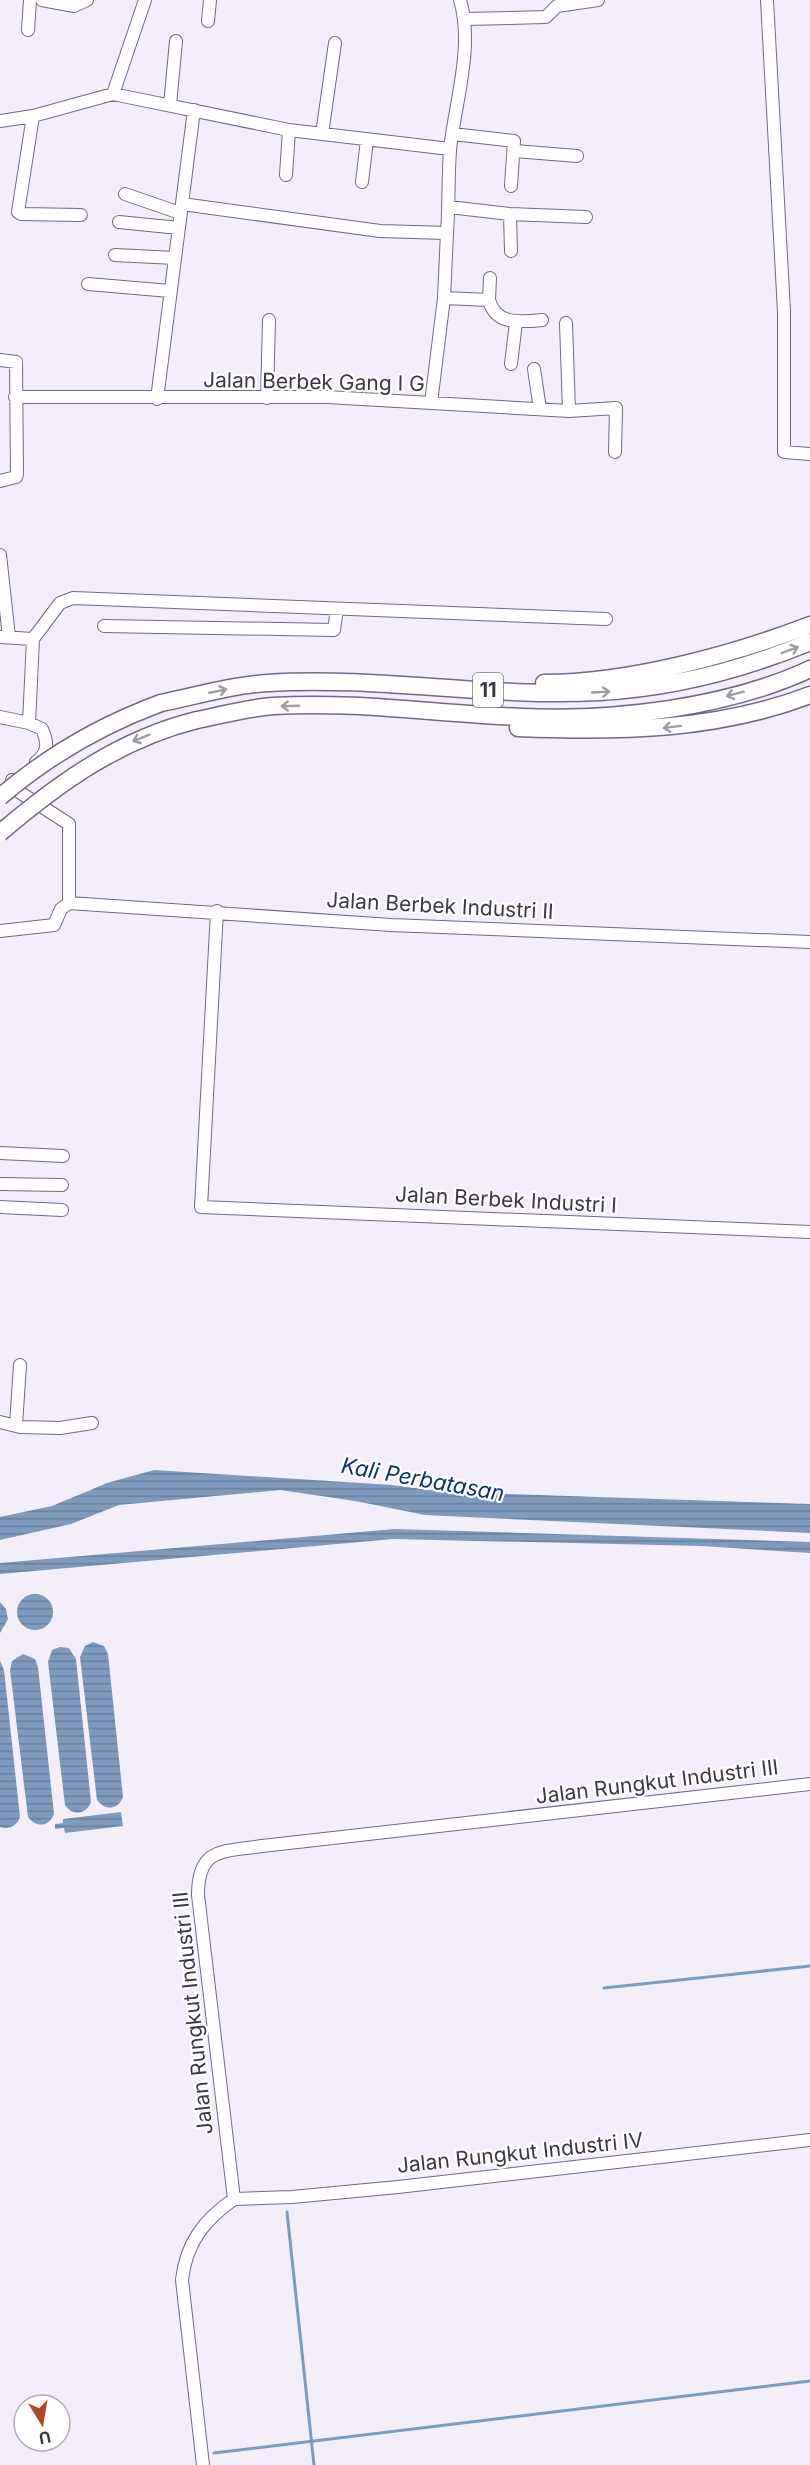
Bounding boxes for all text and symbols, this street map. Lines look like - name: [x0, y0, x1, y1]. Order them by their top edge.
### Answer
- street label: Jalan Berbek Gang I G: [203, 367, 425, 396]
- one-way arrow: [781, 644, 799, 655]
- road number: 11: [473, 673, 503, 707]
- one-way arrow: [208, 685, 227, 696]
- one-way arrow: [590, 686, 610, 697]
- one-way arrow: [725, 689, 744, 700]
- one-way arrow: [281, 700, 301, 712]
- one-way arrow: [662, 722, 682, 733]
- one-way arrow: [133, 733, 151, 744]
- street label: Jalan Berbek Industri II: [326, 887, 554, 924]
- street label: Jalan Berbek Industri I: [395, 1181, 617, 1218]
- water label: Kali Perbatasan: [339, 1452, 507, 1506]
- street label: Jalan Rungkut Industri III: [534, 1754, 780, 1809]
- street label: Jalan Rungkut Industri III: [167, 1890, 218, 2136]
- street label: Jalan Rungkut Industri IV: [396, 2127, 644, 2178]
- north arrow: [12, 2393, 72, 2453]
- text: U: [37, 2427, 53, 2449]

